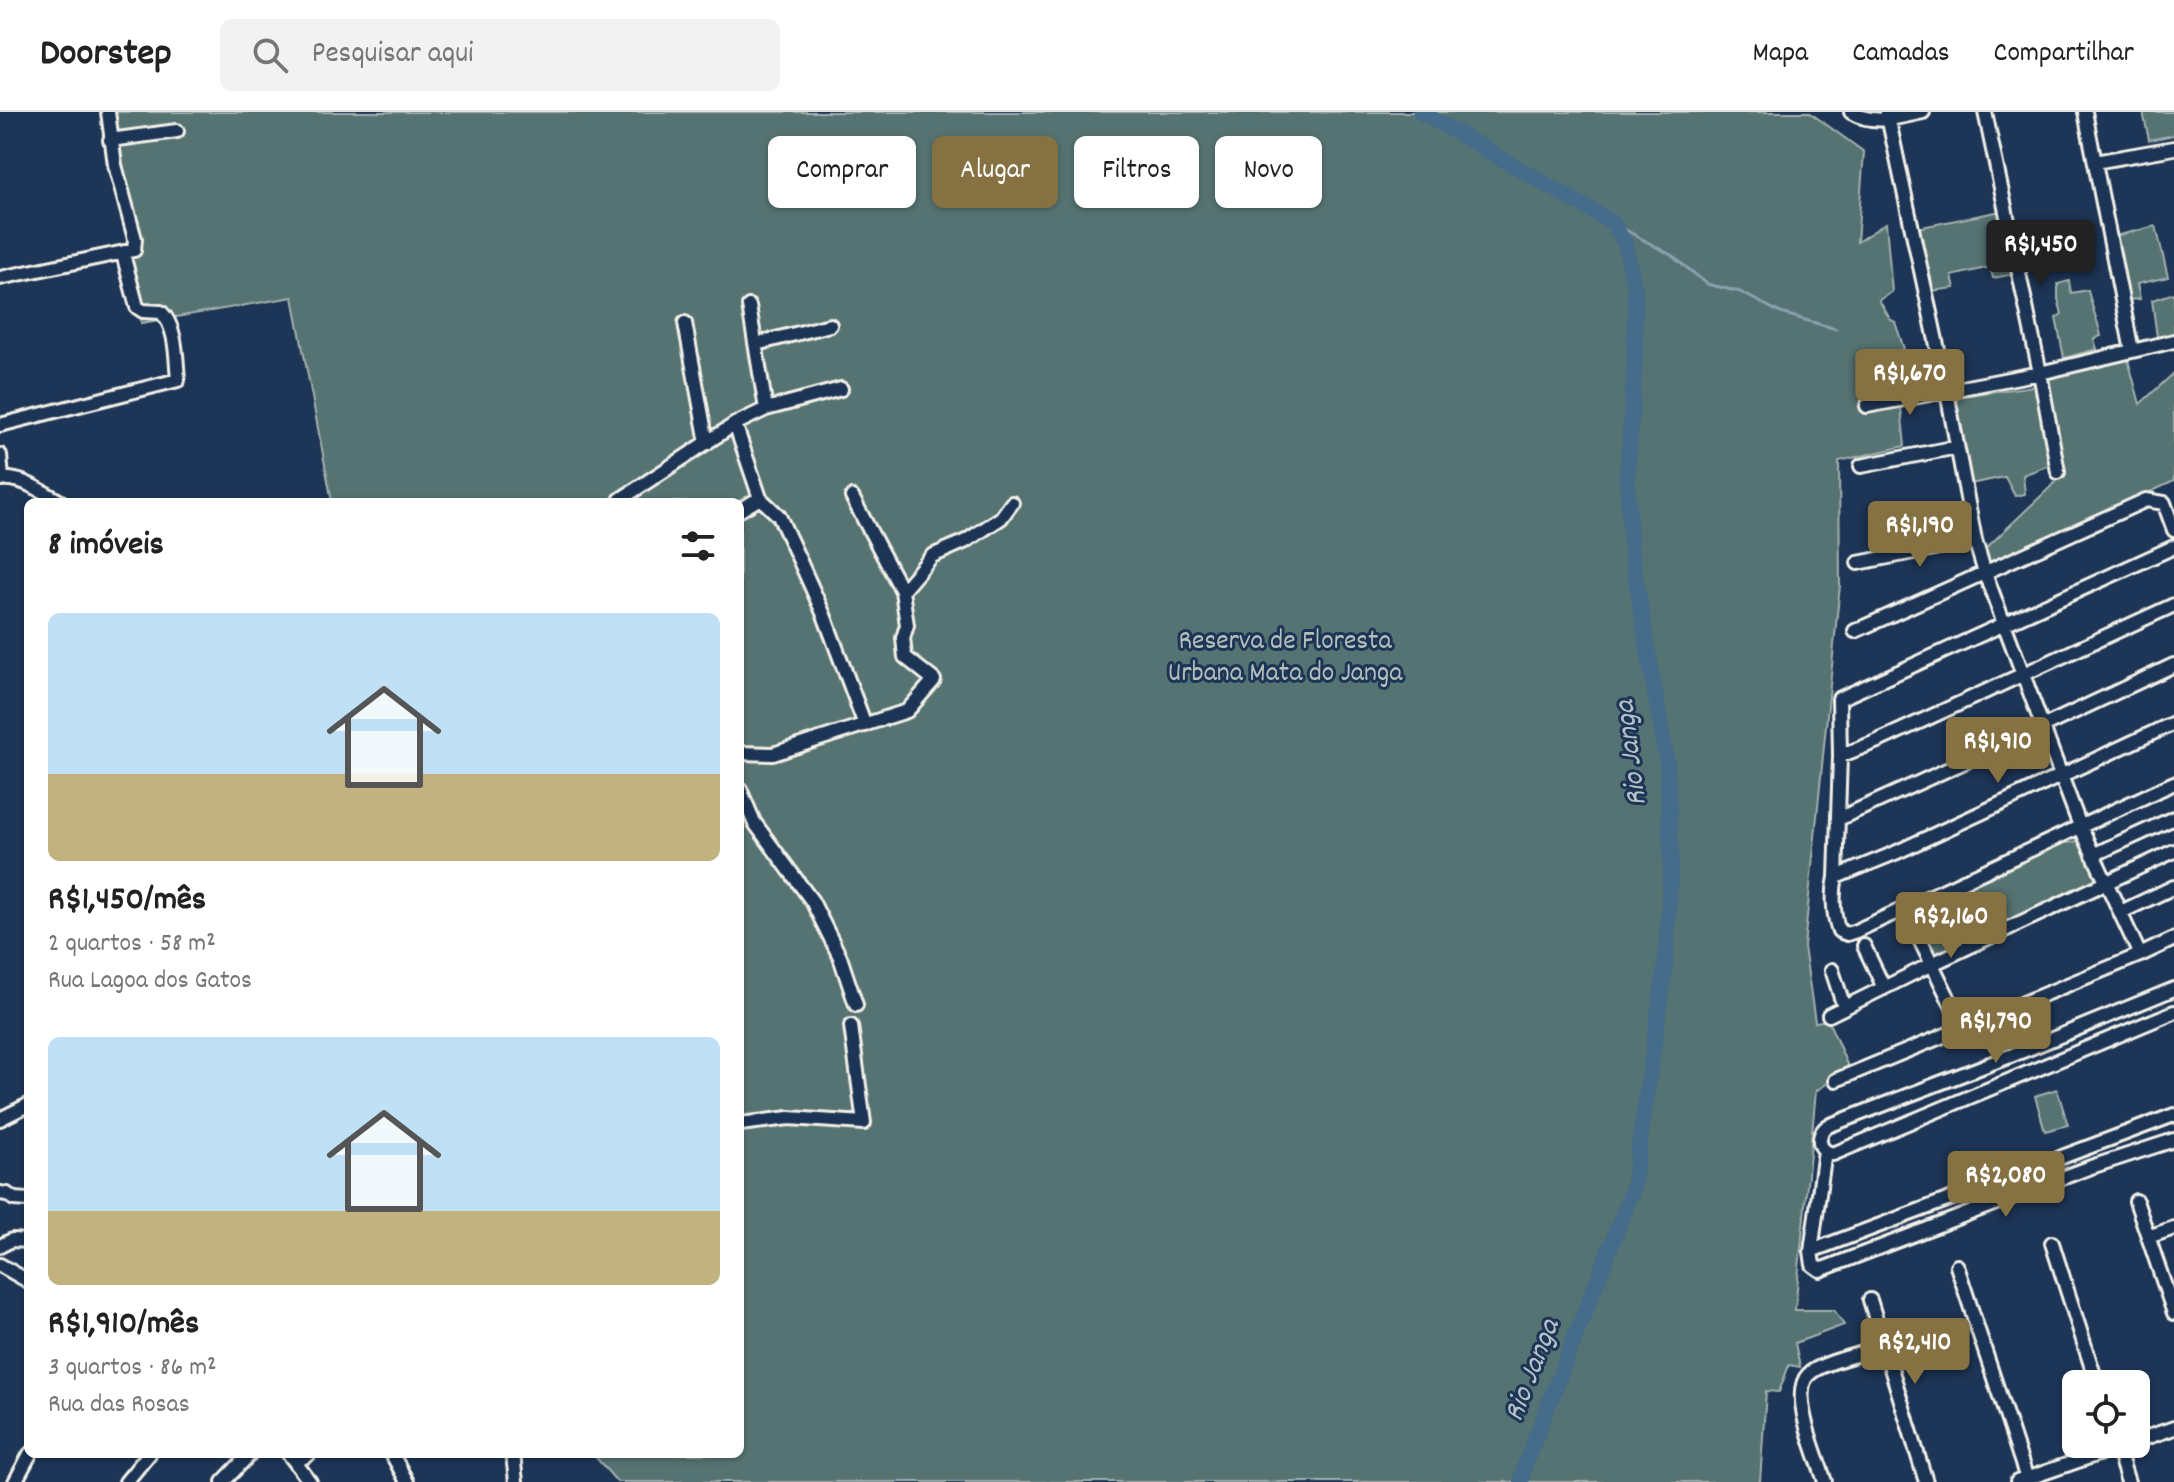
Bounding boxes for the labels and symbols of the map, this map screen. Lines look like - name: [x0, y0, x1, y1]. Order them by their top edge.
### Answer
- pin: R$1,450: [1967, 220, 2115, 288]
- pin: R$1,670: [1836, 349, 1984, 417]
- pin: R$1,190: [1846, 501, 1994, 569]
- park label: Reserva de Floresta Urbana Mata do Janga: [1168, 623, 1403, 695]
- water label: Rio Janga: [1605, 696, 1661, 808]
- pin: R$1,910: [1924, 717, 2072, 785]
- pin: R$2,160: [1877, 892, 2025, 960]
- pin: R$1,790: [1922, 997, 2070, 1065]
- pin: R$2,080: [1932, 1151, 2080, 1219]
- water label: Rio Janga: [1495, 1312, 1574, 1428]
- pin: R$2,410: [1841, 1318, 1989, 1386]

